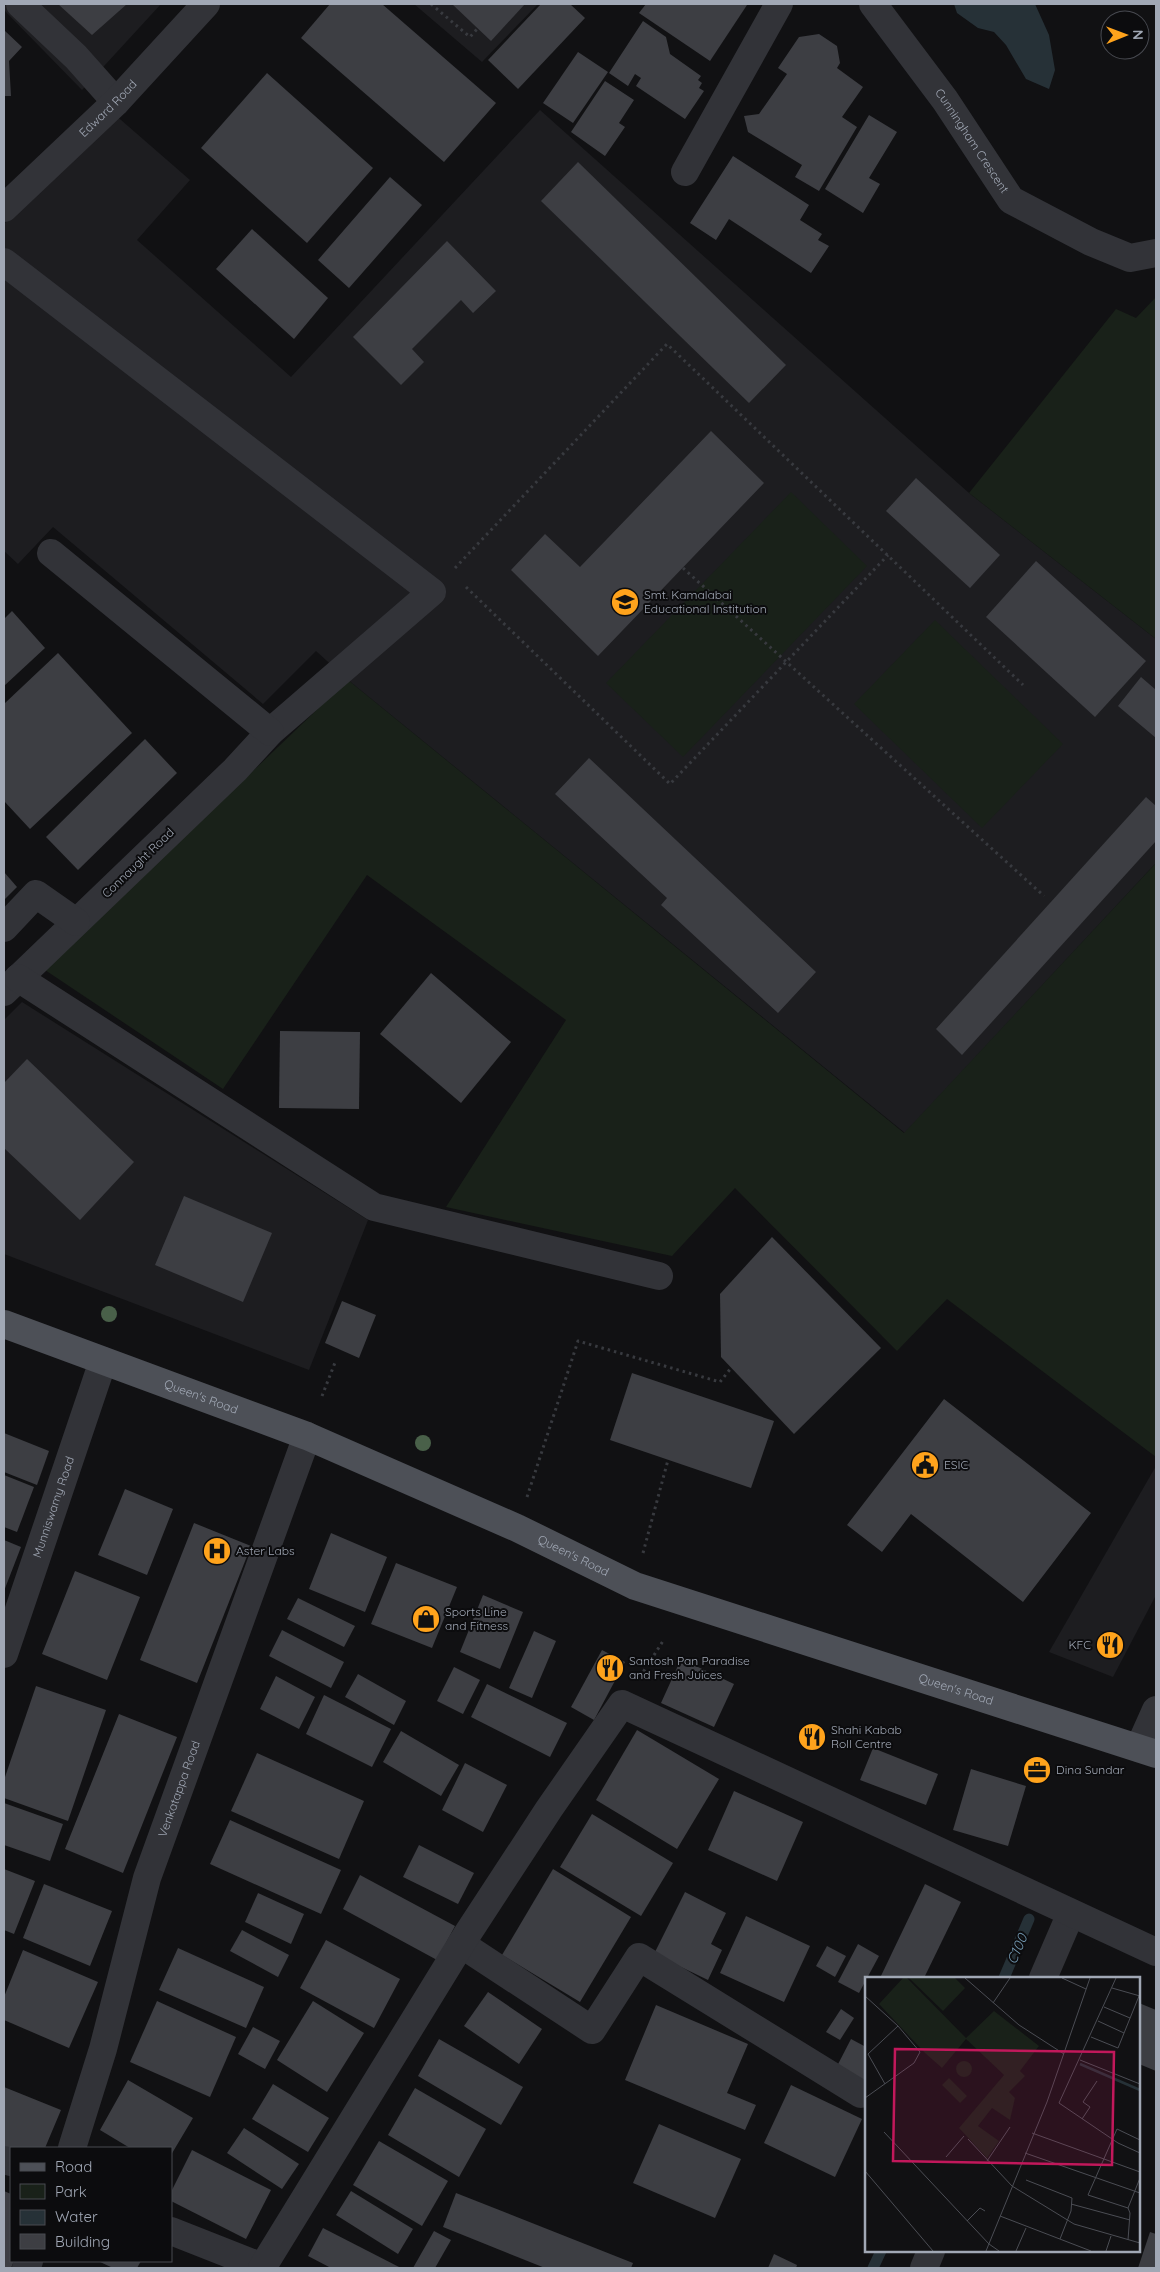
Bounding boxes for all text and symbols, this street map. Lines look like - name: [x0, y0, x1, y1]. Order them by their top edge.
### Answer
- north arrow: [1100, 10, 1150, 60]
- text: N: [1129, 29, 1147, 40]
- street label: Edward Road: [76, 76, 140, 140]
- street label: Cunningham Crescent: [932, 85, 1012, 196]
- school or university icon: Smt. Kamalabai Educational Institution: [610, 587, 640, 617]
- place label: Smt. Kamalabai Educational Institution: [644, 587, 767, 616]
- street label: Connaught Road: [99, 825, 177, 901]
- street label: Queen's Road: [162, 1376, 240, 1417]
- public building icon: ESIC: [910, 1450, 940, 1480]
- street label: Munniswamy Road: [29, 1454, 77, 1560]
- place label: ESIC: [944, 1457, 969, 1472]
- street label: Queen's Road: [535, 1531, 612, 1579]
- hospital icon: Aster Labs: [202, 1536, 232, 1566]
- place label: Aster Labs: [236, 1543, 295, 1558]
- shop icon: Sports Line and Fitness: [411, 1604, 441, 1634]
- place label: Sports Line and Fitness: [445, 1604, 509, 1633]
- restaurant icon: KFC: [1095, 1630, 1125, 1660]
- place label: KFC: [1068, 1637, 1091, 1652]
- restaurant icon: Santosh Pan Paradise and Fresh Juices: [595, 1653, 625, 1683]
- place label: Santosh Pan Paradise and Fresh Juices: [629, 1653, 750, 1682]
- street label: Queen's Road: [917, 1670, 995, 1708]
- restaurant icon: Shahi Kabab Roll Centre: [797, 1722, 827, 1752]
- place label: Shahi Kabab Roll Centre: [831, 1722, 902, 1751]
- street label: Venkatappa Road: [154, 1739, 203, 1839]
- office icon: Dina Sundar: [1022, 1755, 1052, 1785]
- place label: Dina Sundar: [1056, 1762, 1125, 1777]
- water label: C100: [1003, 1930, 1032, 1967]
- inset map: [865, 1977, 1140, 2252]
- legend: [10, 2147, 172, 2262]
- text: Road: [55, 2157, 92, 2176]
- text: Park: [55, 2182, 87, 2201]
- text: Water: [55, 2207, 98, 2226]
- text: Building: [55, 2232, 110, 2251]

